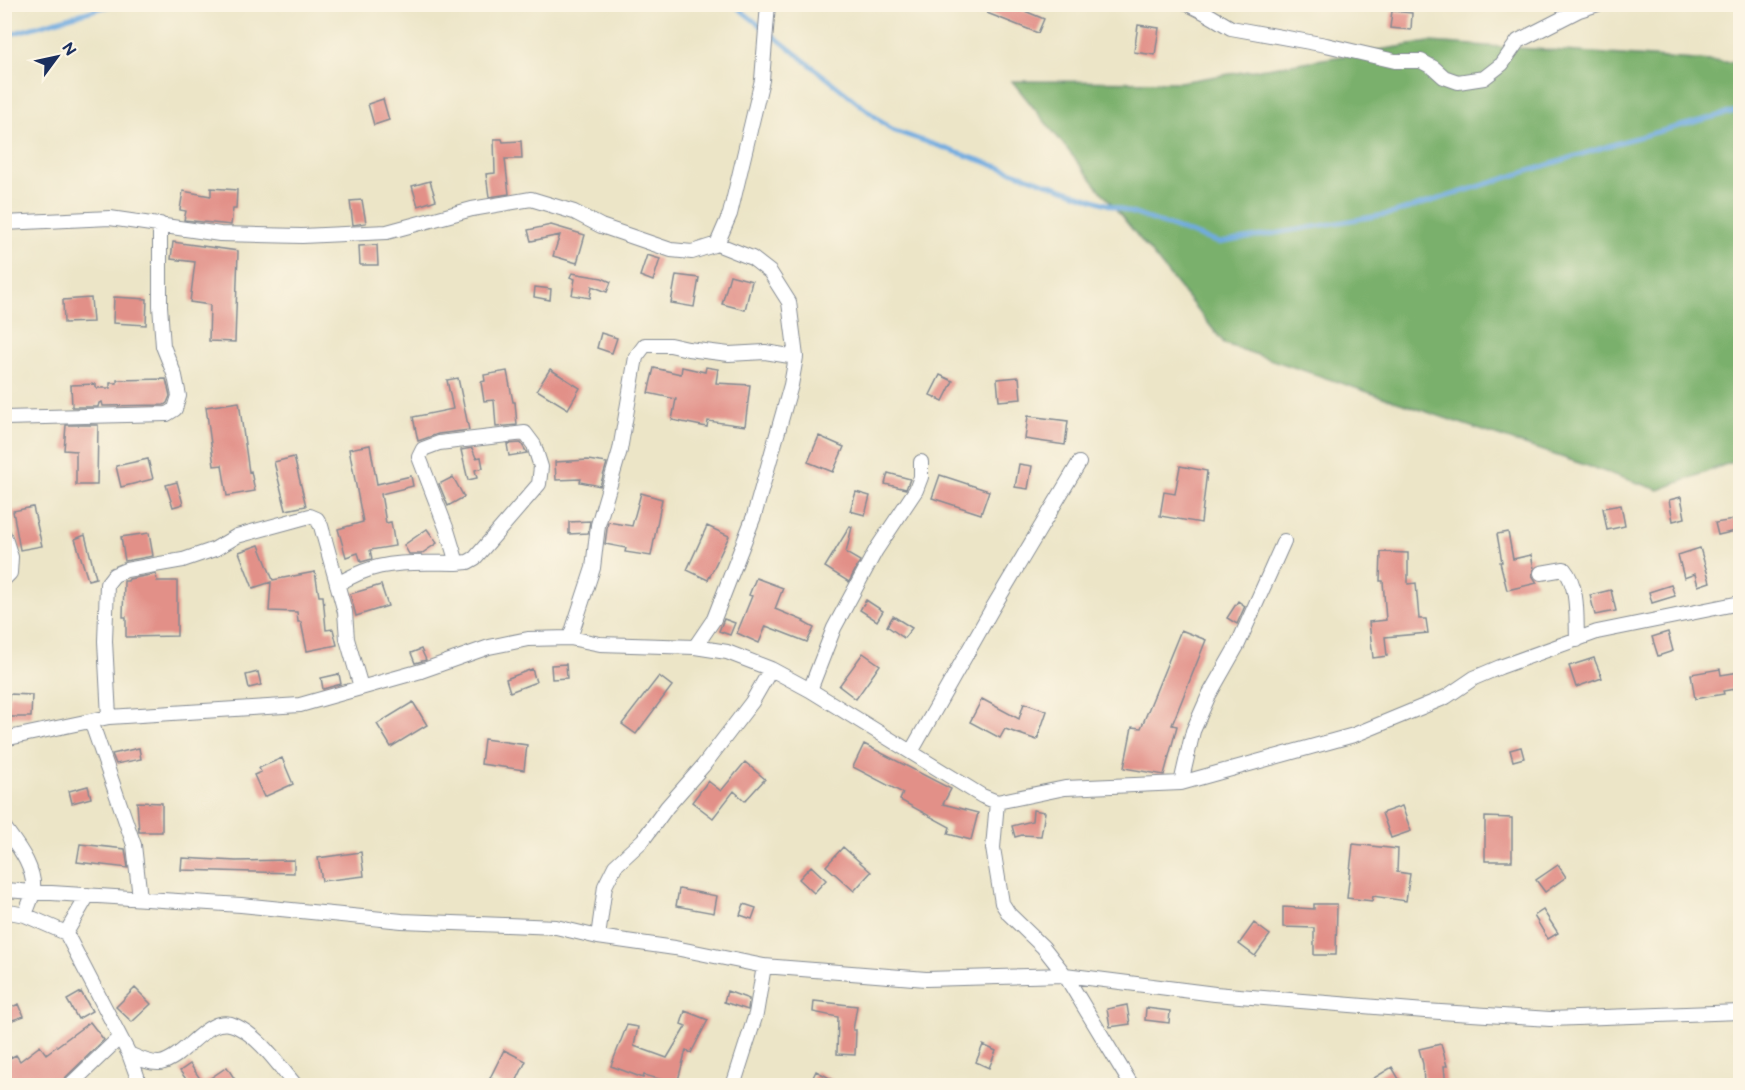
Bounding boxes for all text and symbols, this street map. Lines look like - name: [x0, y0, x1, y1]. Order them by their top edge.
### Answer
- north arrow: [27, 27, 87, 87]
- text: N: [57, 39, 80, 60]

